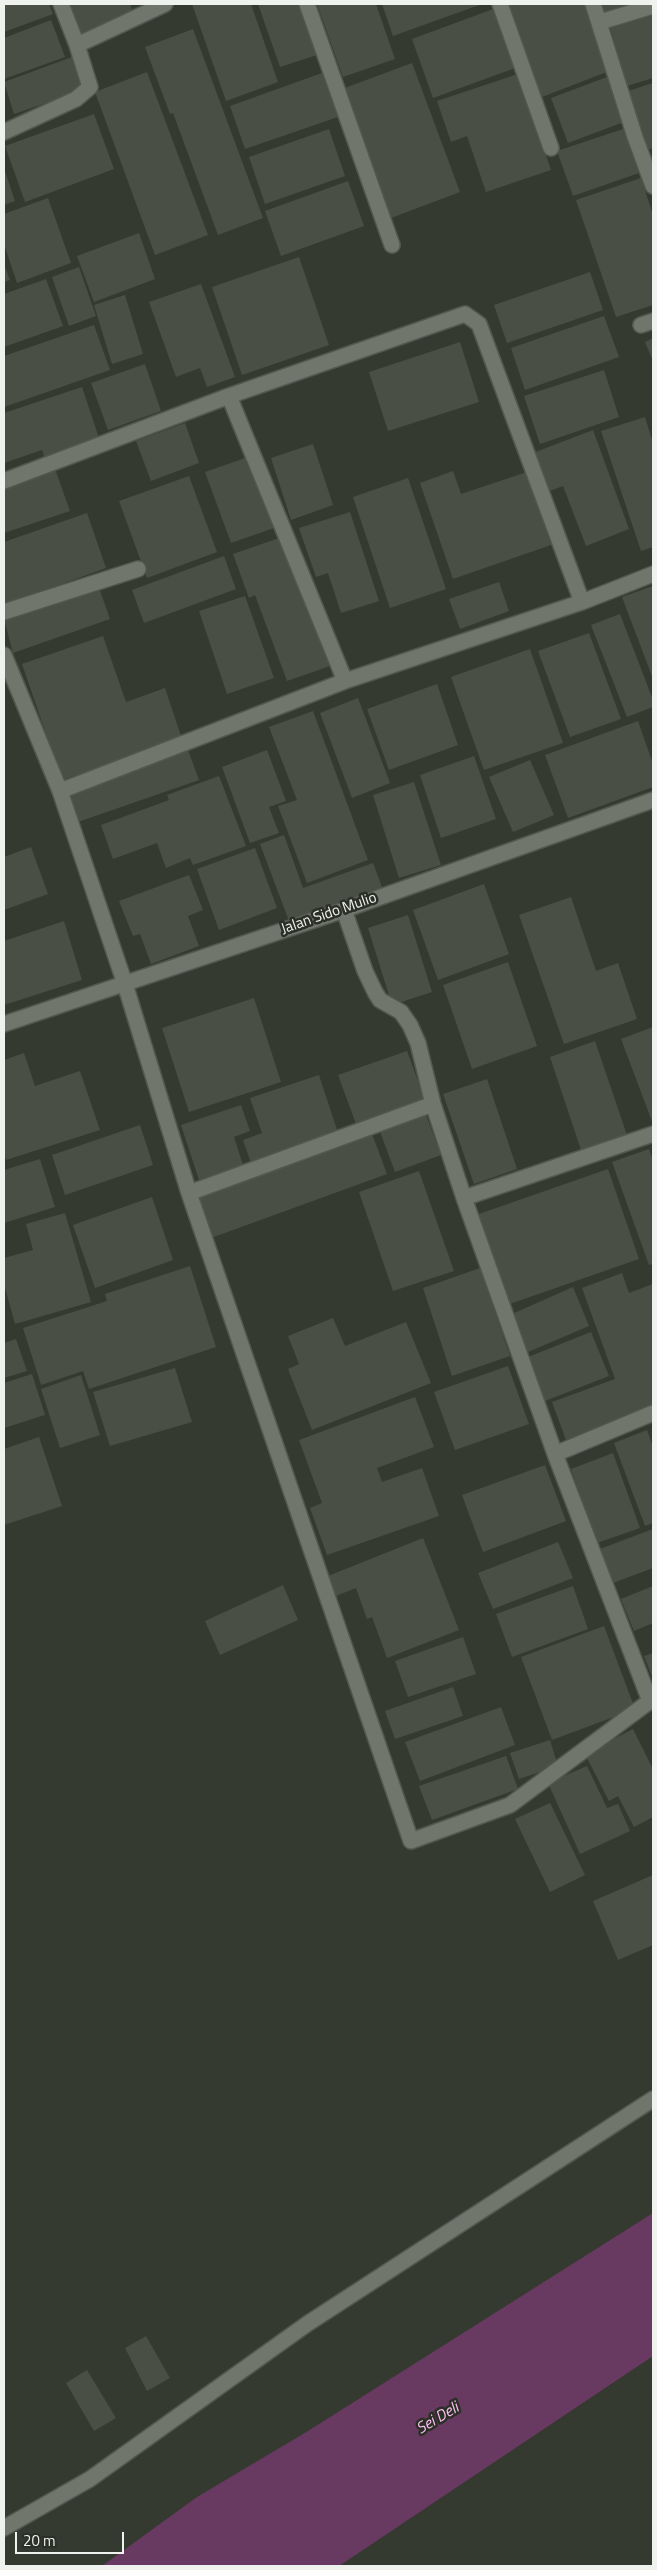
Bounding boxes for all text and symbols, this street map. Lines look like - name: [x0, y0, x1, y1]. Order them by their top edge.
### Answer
- street label: Jalan Sido Mulio: [279, 889, 379, 939]
- water label: Sei Deli: [413, 2399, 463, 2439]
- scale bar: [18, 2522, 126, 2554]
- text: 20 m: [23, 2529, 56, 2552]

